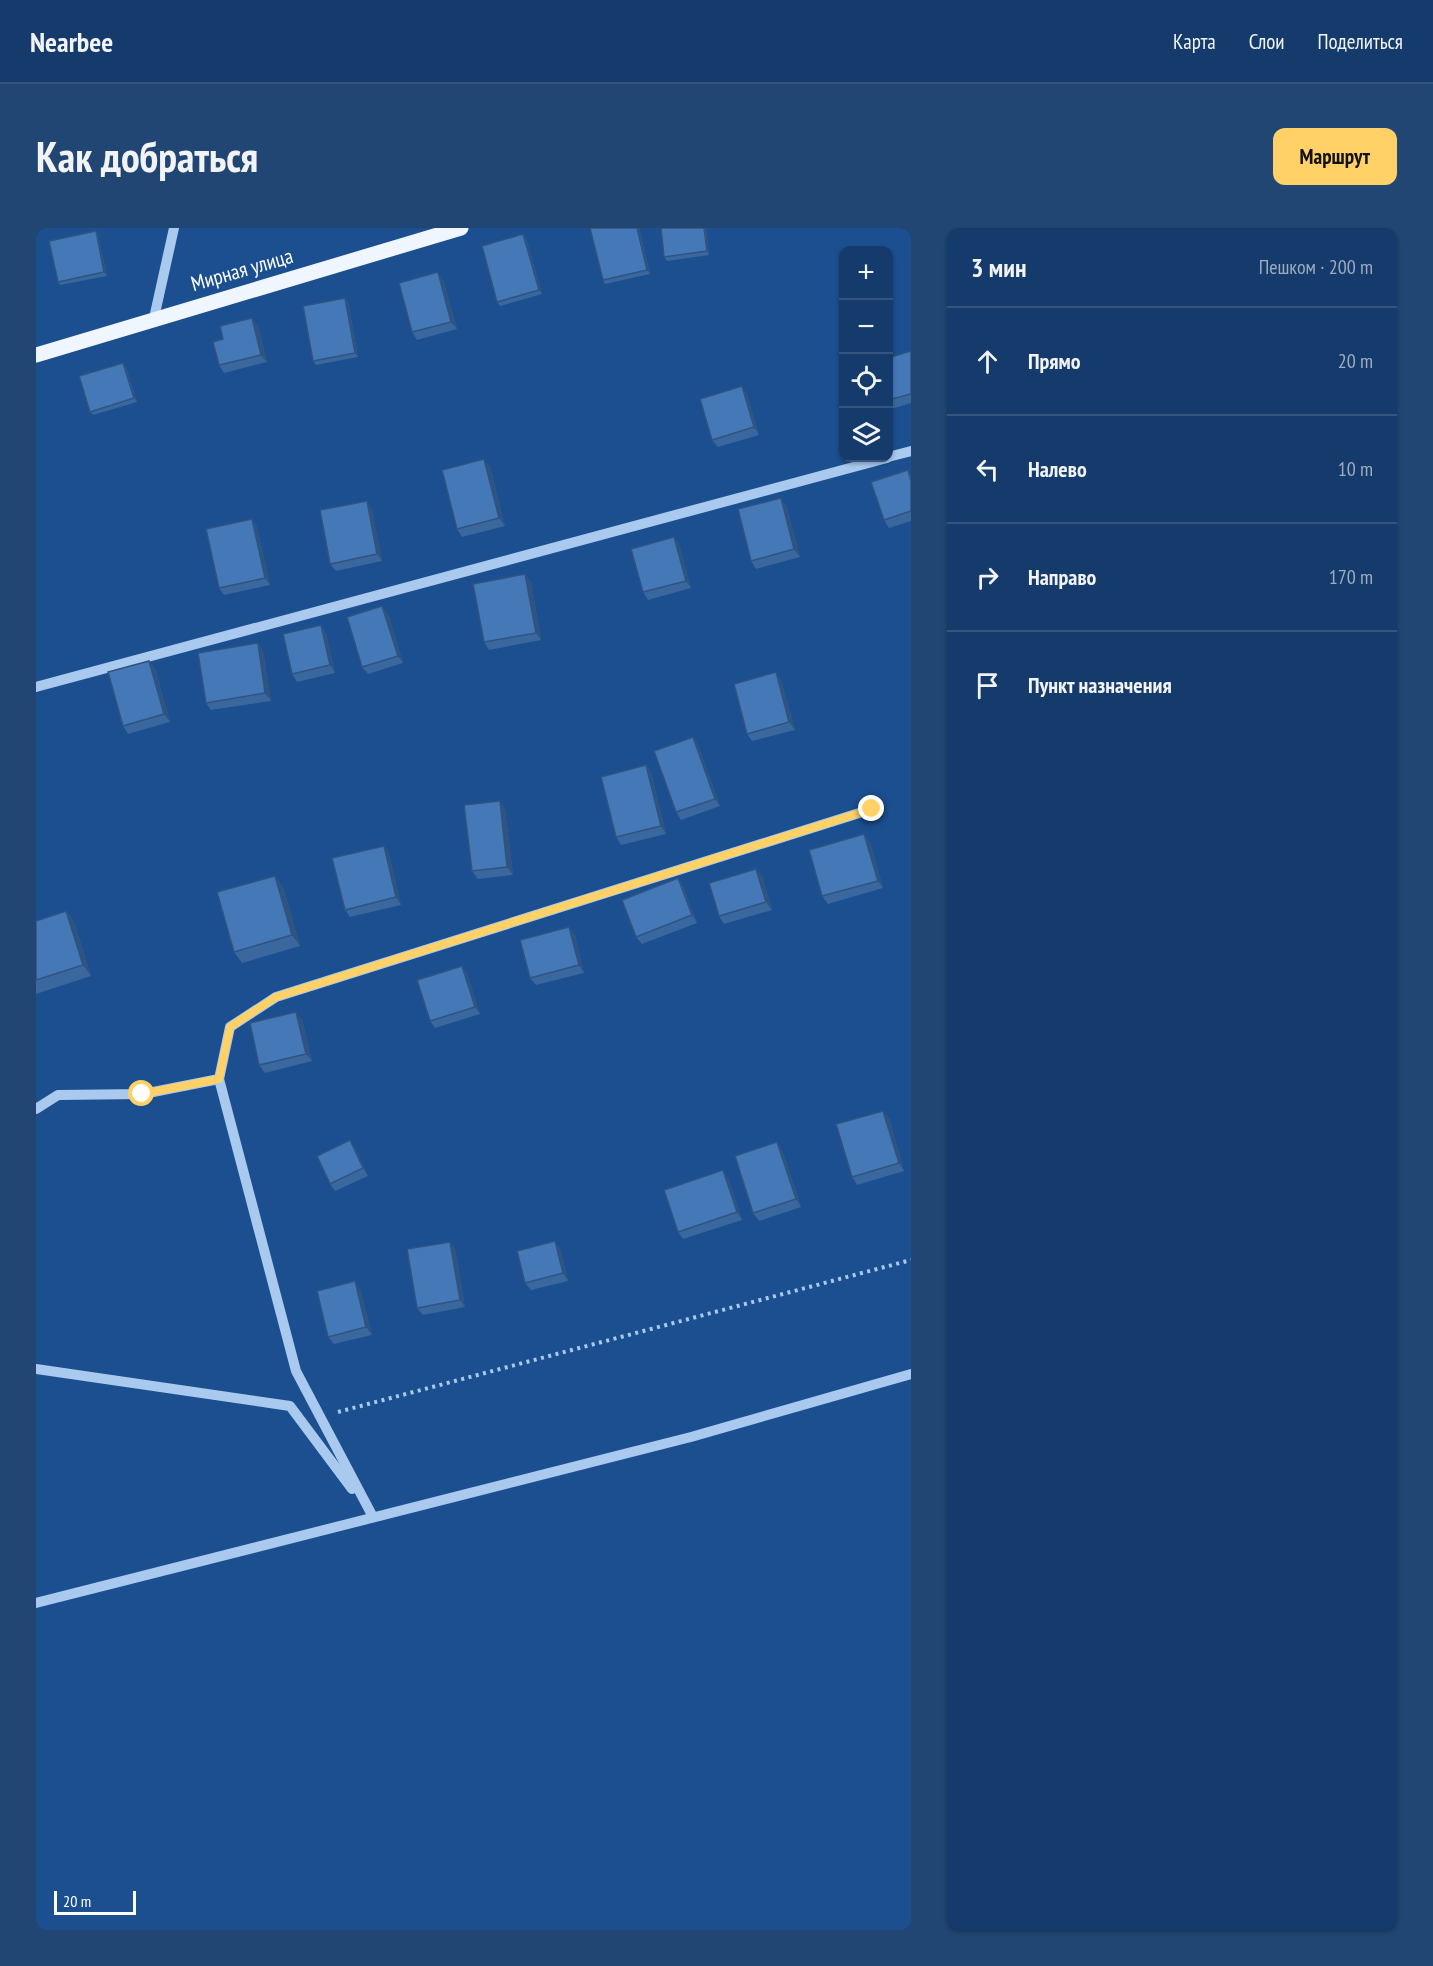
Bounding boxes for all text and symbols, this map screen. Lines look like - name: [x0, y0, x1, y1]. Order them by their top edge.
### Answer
- text: Nearbee: [30, 23, 113, 60]
- text: Карта: [1173, 28, 1216, 55]
- text: Слои: [1249, 28, 1284, 55]
- text: Поделиться: [1317, 28, 1403, 55]
- button: Маршрут: [1273, 128, 1397, 185]
- text: Как добраться: [36, 129, 258, 184]
- street label: Мирная улица: [188, 242, 296, 297]
- map controls: [839, 246, 893, 462]
- button: +: [839, 246, 893, 300]
- text: 3 мин: [971, 251, 1026, 284]
- text: Пешком · 200 m: [1259, 254, 1373, 280]
- button: −: [839, 300, 893, 354]
- icon: ahead: [971, 345, 1004, 378]
- text: Прямо: [1028, 347, 1081, 375]
- text: 20 m: [1338, 348, 1373, 374]
- button: locate: [839, 354, 893, 408]
- button: layers: [839, 408, 893, 462]
- icon: left: [971, 453, 1004, 486]
- text: Налево: [1028, 455, 1087, 483]
- text: 10 m: [1338, 456, 1373, 482]
- icon: right: [971, 561, 1004, 594]
- text: Направо: [1028, 563, 1096, 591]
- text: 170 m: [1329, 564, 1373, 590]
- icon: arrive: [971, 669, 1004, 702]
- text: Пункт назначения: [1028, 671, 1172, 699]
- route end: [858, 795, 884, 821]
- route start: [128, 1080, 154, 1106]
- scale bar: [54, 1888, 136, 1916]
- text: 20 m: [63, 1891, 91, 1911]

